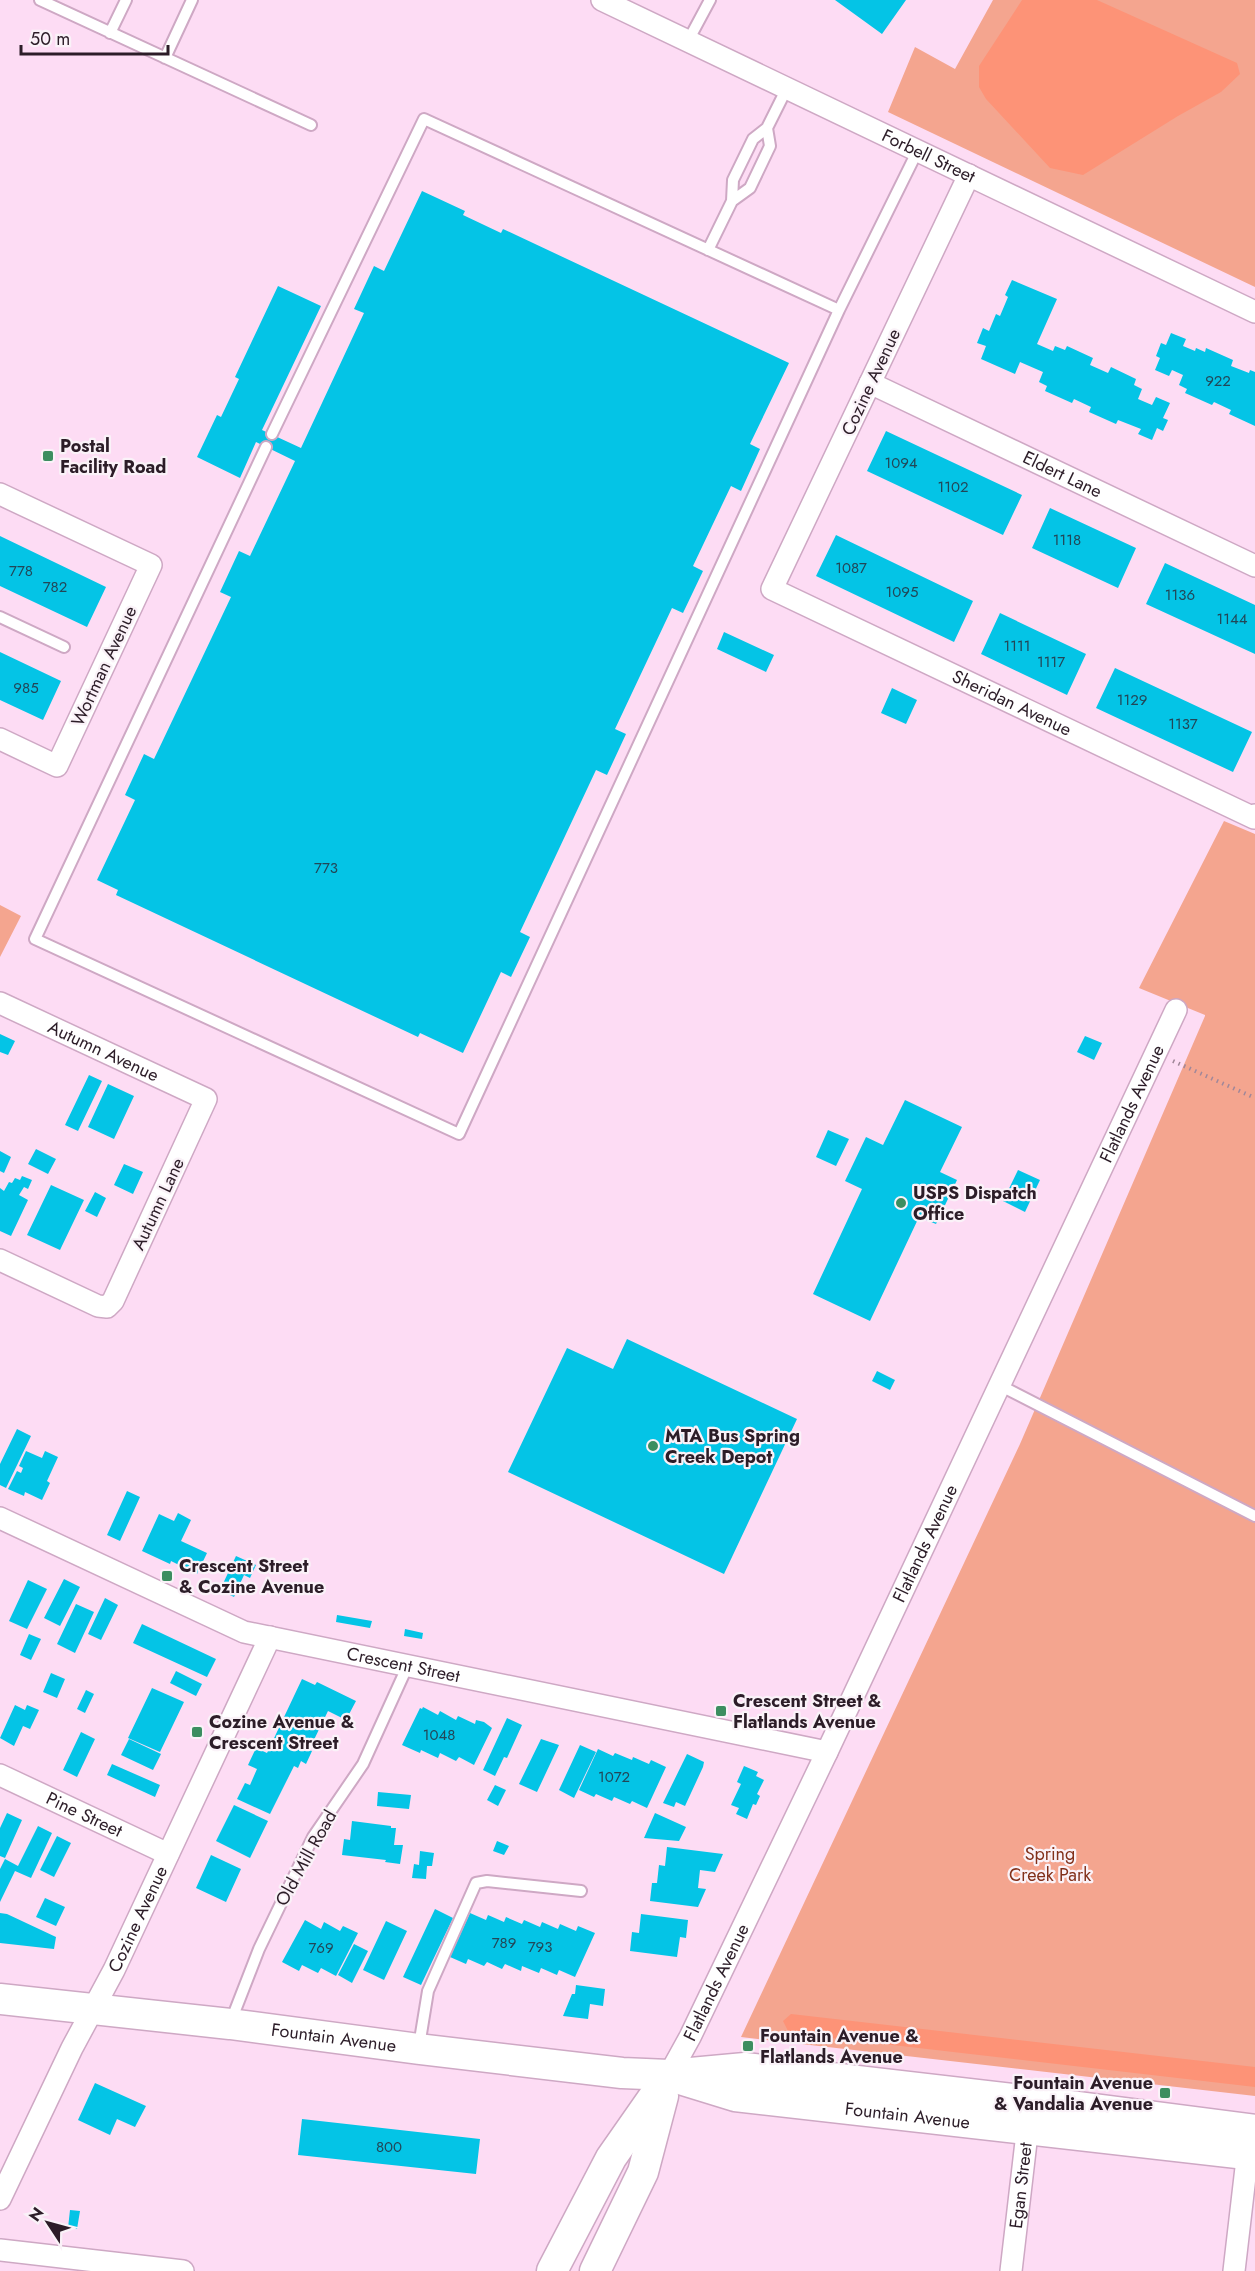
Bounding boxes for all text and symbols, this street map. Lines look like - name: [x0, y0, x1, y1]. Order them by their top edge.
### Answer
- scale bar: [21, 18, 168, 56]
- text: 50 m: [30, 26, 70, 52]
- street label: Forbell Street: [878, 123, 980, 190]
- street label: Cozine Avenue: [835, 324, 907, 440]
- house number: 922: [1205, 370, 1231, 392]
- place label: Postal Facility Road: [60, 433, 166, 480]
- street label: Eldert Lane: [1018, 444, 1106, 504]
- marker: Postal Facility Road: [41, 449, 55, 463]
- house number: 1094: [884, 452, 918, 474]
- house number: 1102: [937, 476, 969, 498]
- house number: 1118: [1053, 529, 1081, 551]
- house number: 1087: [835, 557, 867, 579]
- house number: 778: [9, 560, 33, 582]
- house number: 782: [43, 576, 67, 598]
- house number: 1095: [886, 581, 918, 603]
- house number: 1136: [1165, 584, 1195, 606]
- street label: Wortman Avenue: [65, 601, 143, 731]
- house number: 1144: [1217, 608, 1248, 630]
- house number: 1111: [1003, 635, 1031, 657]
- house number: 1117: [1037, 651, 1065, 673]
- street label: Sheridan Avenue: [948, 663, 1076, 742]
- house number: 985: [13, 677, 39, 699]
- house number: 1129: [1117, 689, 1147, 711]
- house number: 1137: [1168, 713, 1198, 735]
- house number: 773: [314, 857, 338, 879]
- street label: Autumn Avenue: [44, 1014, 163, 1088]
- street label: Flatlands Avenue: [1093, 1041, 1171, 1167]
- street label: Autumn Lane: [125, 1154, 191, 1254]
- place label: USPS Dispatch Office: [913, 1180, 1037, 1227]
- marker: USPS Dispatch Office: [894, 1196, 908, 1210]
- place label: MTA Bus Spring Creek Depot: [665, 1423, 800, 1470]
- marker: MTA Bus Spring Creek Depot: [646, 1439, 660, 1453]
- street label: Flatlands Avenue: [886, 1480, 964, 1607]
- place label: Crescent Street & Cozine Avenue: [179, 1553, 324, 1600]
- marker: Crescent Street & Cozine Avenue: [160, 1569, 174, 1583]
- street label: Crescent Street: [344, 1640, 463, 1689]
- place label: Crescent Street & Flatlands Avenue: [733, 1688, 882, 1735]
- marker: Crescent Street & Flatlands Avenue: [714, 1704, 728, 1718]
- place label: Cozine Avenue & Crescent Street: [209, 1709, 355, 1756]
- house number: 1048: [423, 1724, 455, 1746]
- marker: Cozine Avenue & Crescent Street: [190, 1725, 204, 1739]
- house number: 1072: [598, 1766, 630, 1788]
- street label: Pine Street: [42, 1785, 127, 1844]
- street label: Old Mill Road: [269, 1805, 343, 1911]
- park label: Spring Creek Park: [1009, 1841, 1091, 1888]
- street label: Cozine Avenue: [102, 1862, 174, 1977]
- street label: Flatlands Avenue: [677, 1919, 756, 2045]
- house number: 789: [492, 1932, 516, 1954]
- house number: 793: [528, 1936, 552, 1958]
- house number: 769: [308, 1937, 334, 1959]
- street label: Fountain Avenue: [270, 2017, 398, 2059]
- place label: Fountain Avenue & Flatlands Avenue: [760, 2023, 919, 2070]
- marker: Fountain Avenue & Flatlands Avenue: [741, 2039, 755, 2053]
- place label: Fountain Avenue & Vandalia Avenue: [994, 2070, 1153, 2117]
- marker: Fountain Avenue & Vandalia Avenue: [1158, 2086, 1172, 2100]
- street label: Fountain Avenue: [843, 2096, 971, 2136]
- house number: 800: [376, 2136, 402, 2158]
- street label: Egan Street: [1003, 2140, 1039, 2230]
- north arrow: [18, 2193, 78, 2253]
- text: N: [23, 2203, 49, 2226]

